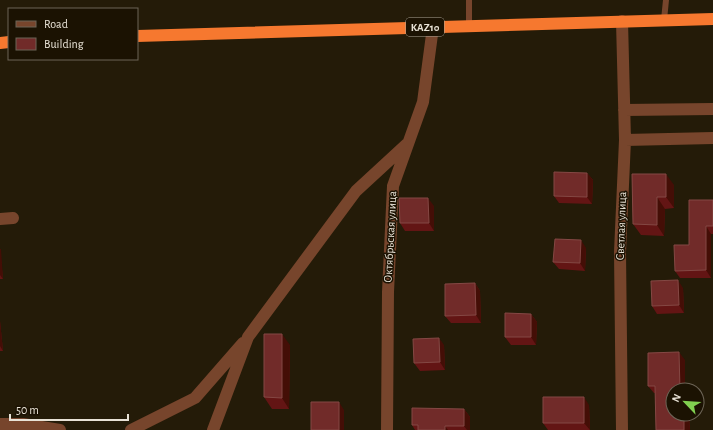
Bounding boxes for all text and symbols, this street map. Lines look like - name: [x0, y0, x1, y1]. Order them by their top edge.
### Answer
- legend: [8, 8, 138, 60]
- text: Road: [44, 18, 68, 30]
- road number: KAZ10: [406, 18, 444, 36]
- text: Building: [44, 38, 84, 50]
- street label: Октябрьская улица: [382, 190, 399, 283]
- street label: Светлая улица: [614, 191, 629, 261]
- north arrow: [665, 382, 705, 422]
- text: N: [670, 392, 683, 404]
- scale bar: [10, 396, 128, 422]
- text: 50 m: [16, 404, 39, 416]

